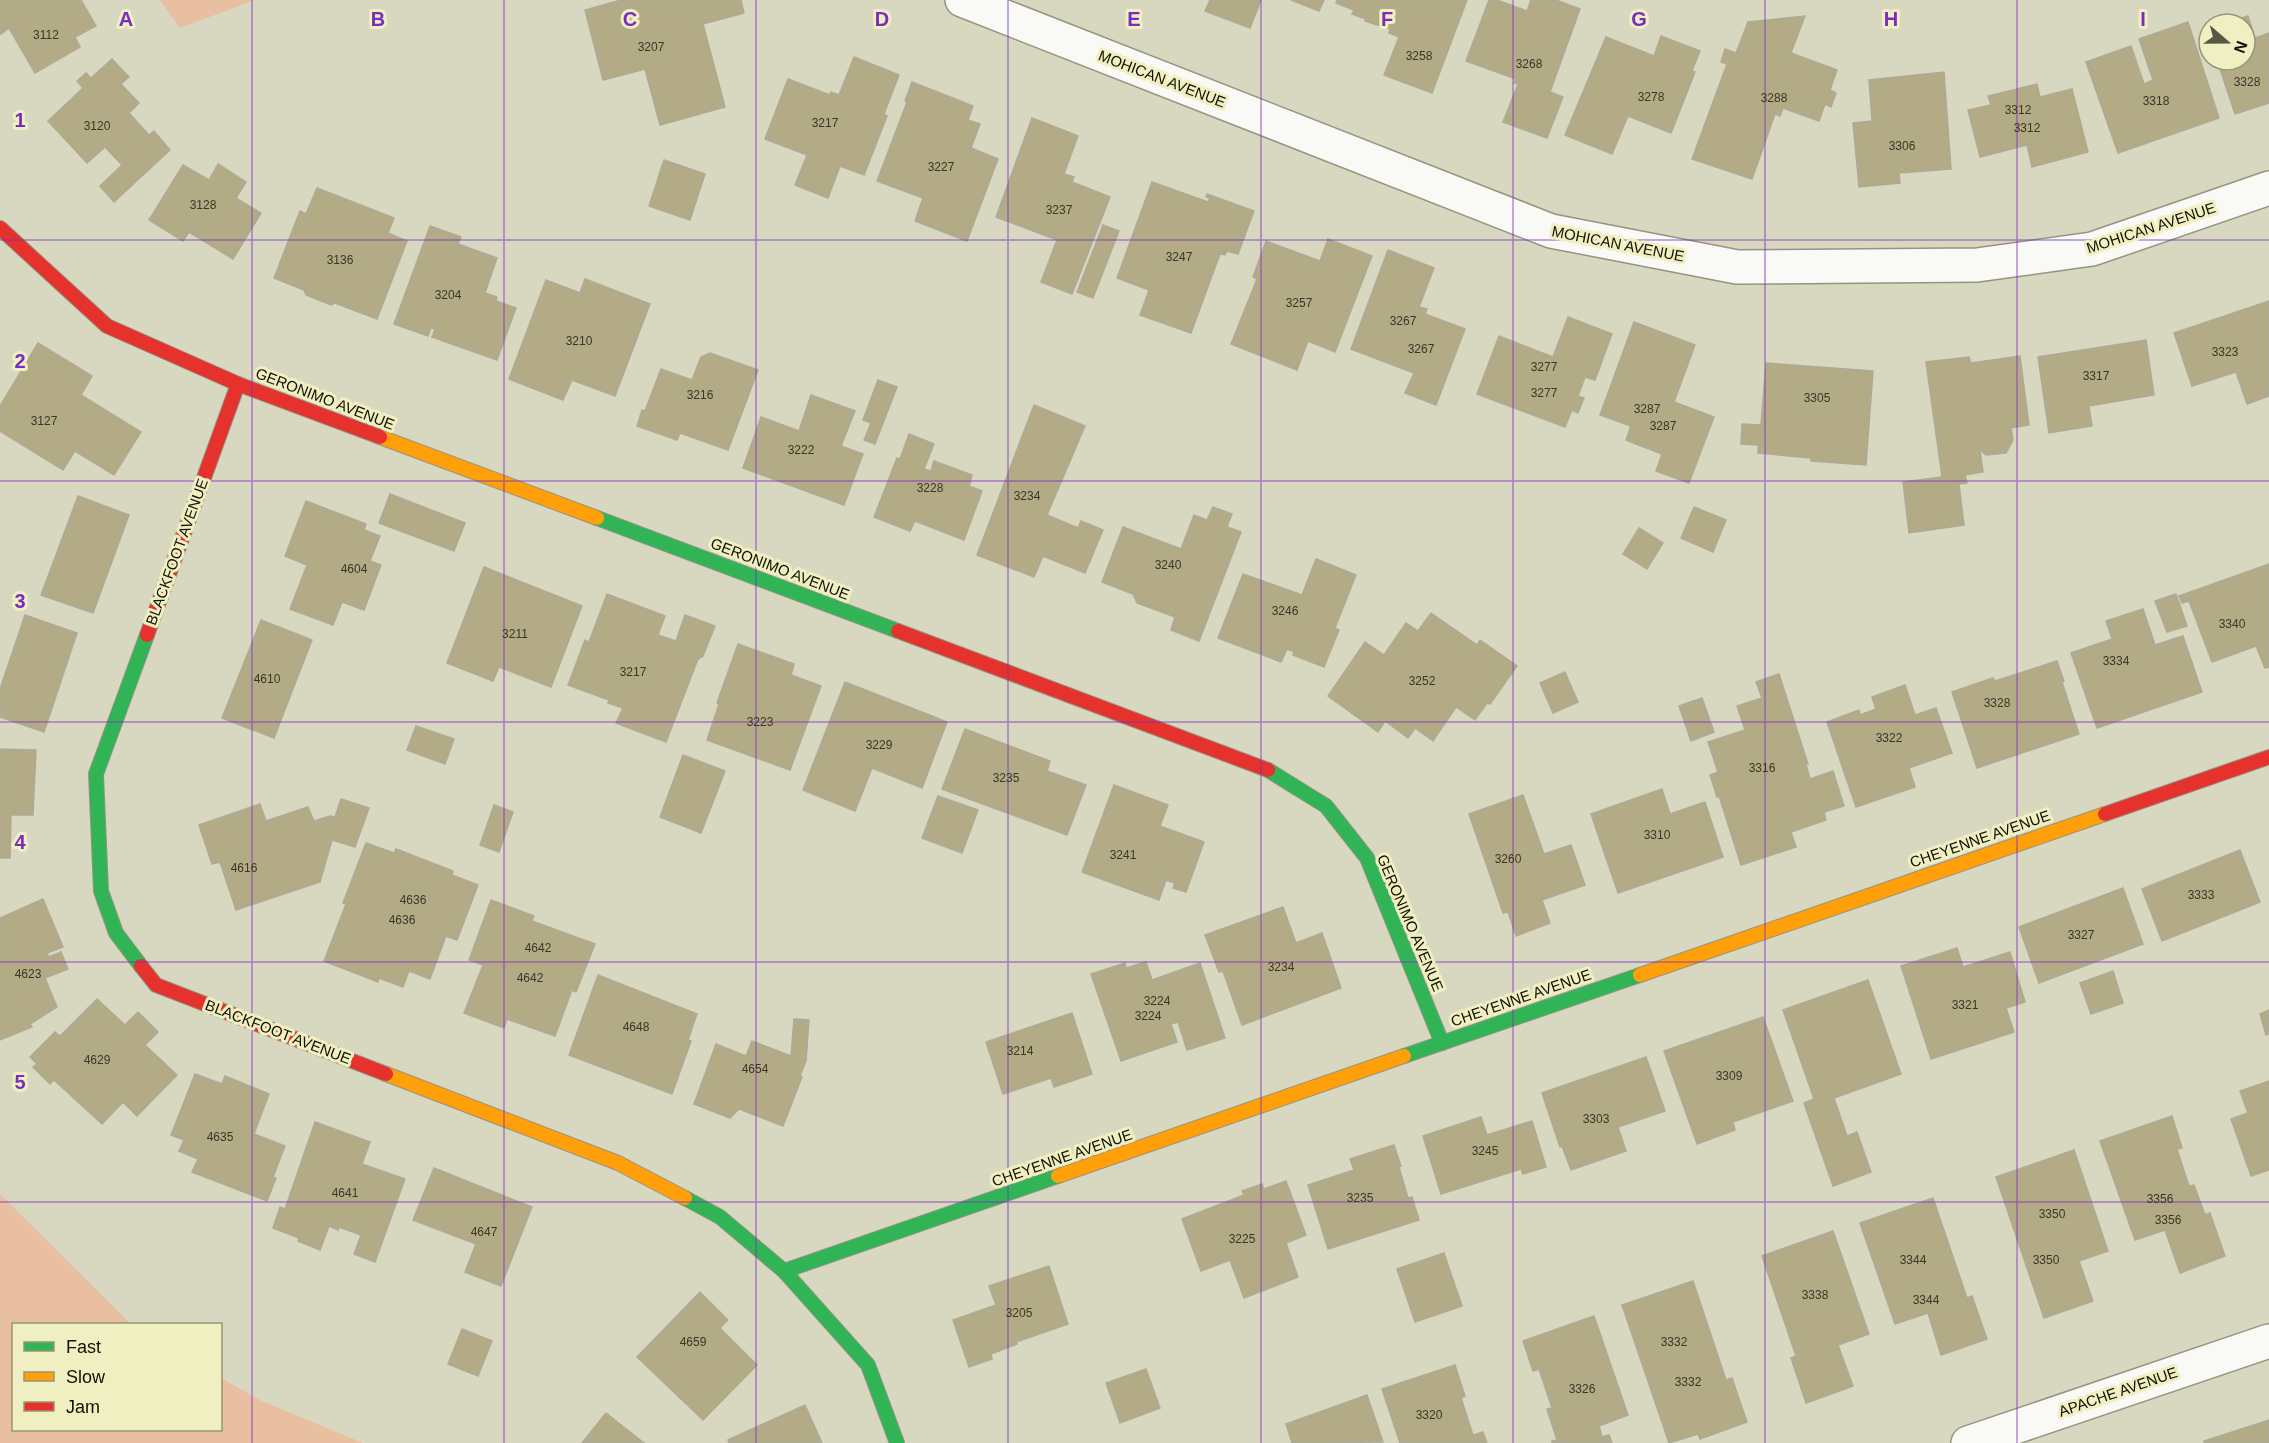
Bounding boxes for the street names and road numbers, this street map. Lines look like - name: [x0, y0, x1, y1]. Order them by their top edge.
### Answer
- street label: MOHICAN AVENUE: [1096, 46, 1228, 111]
- street label: MOHICAN AVENUE: [2084, 199, 2218, 256]
- street label: MOHICAN AVENUE: [1550, 222, 1686, 265]
- street label: GERONIMO AVENUE: [253, 364, 397, 433]
- street label: BLACKFOOT AVENUE: [142, 476, 211, 627]
- street label: GERONIMO AVENUE: [708, 534, 852, 603]
- street label: CHEYENNE AVENUE: [1907, 807, 2052, 871]
- street label: GERONIMO AVENUE: [1374, 852, 1447, 994]
- street label: CHEYENNE AVENUE: [1448, 966, 1593, 1030]
- street label: BLACKFOOT AVENUE: [203, 996, 353, 1067]
- street label: CHEYENNE AVENUE: [989, 1126, 1134, 1190]
- street label: APACHE AVENUE: [2056, 1363, 2179, 1420]

